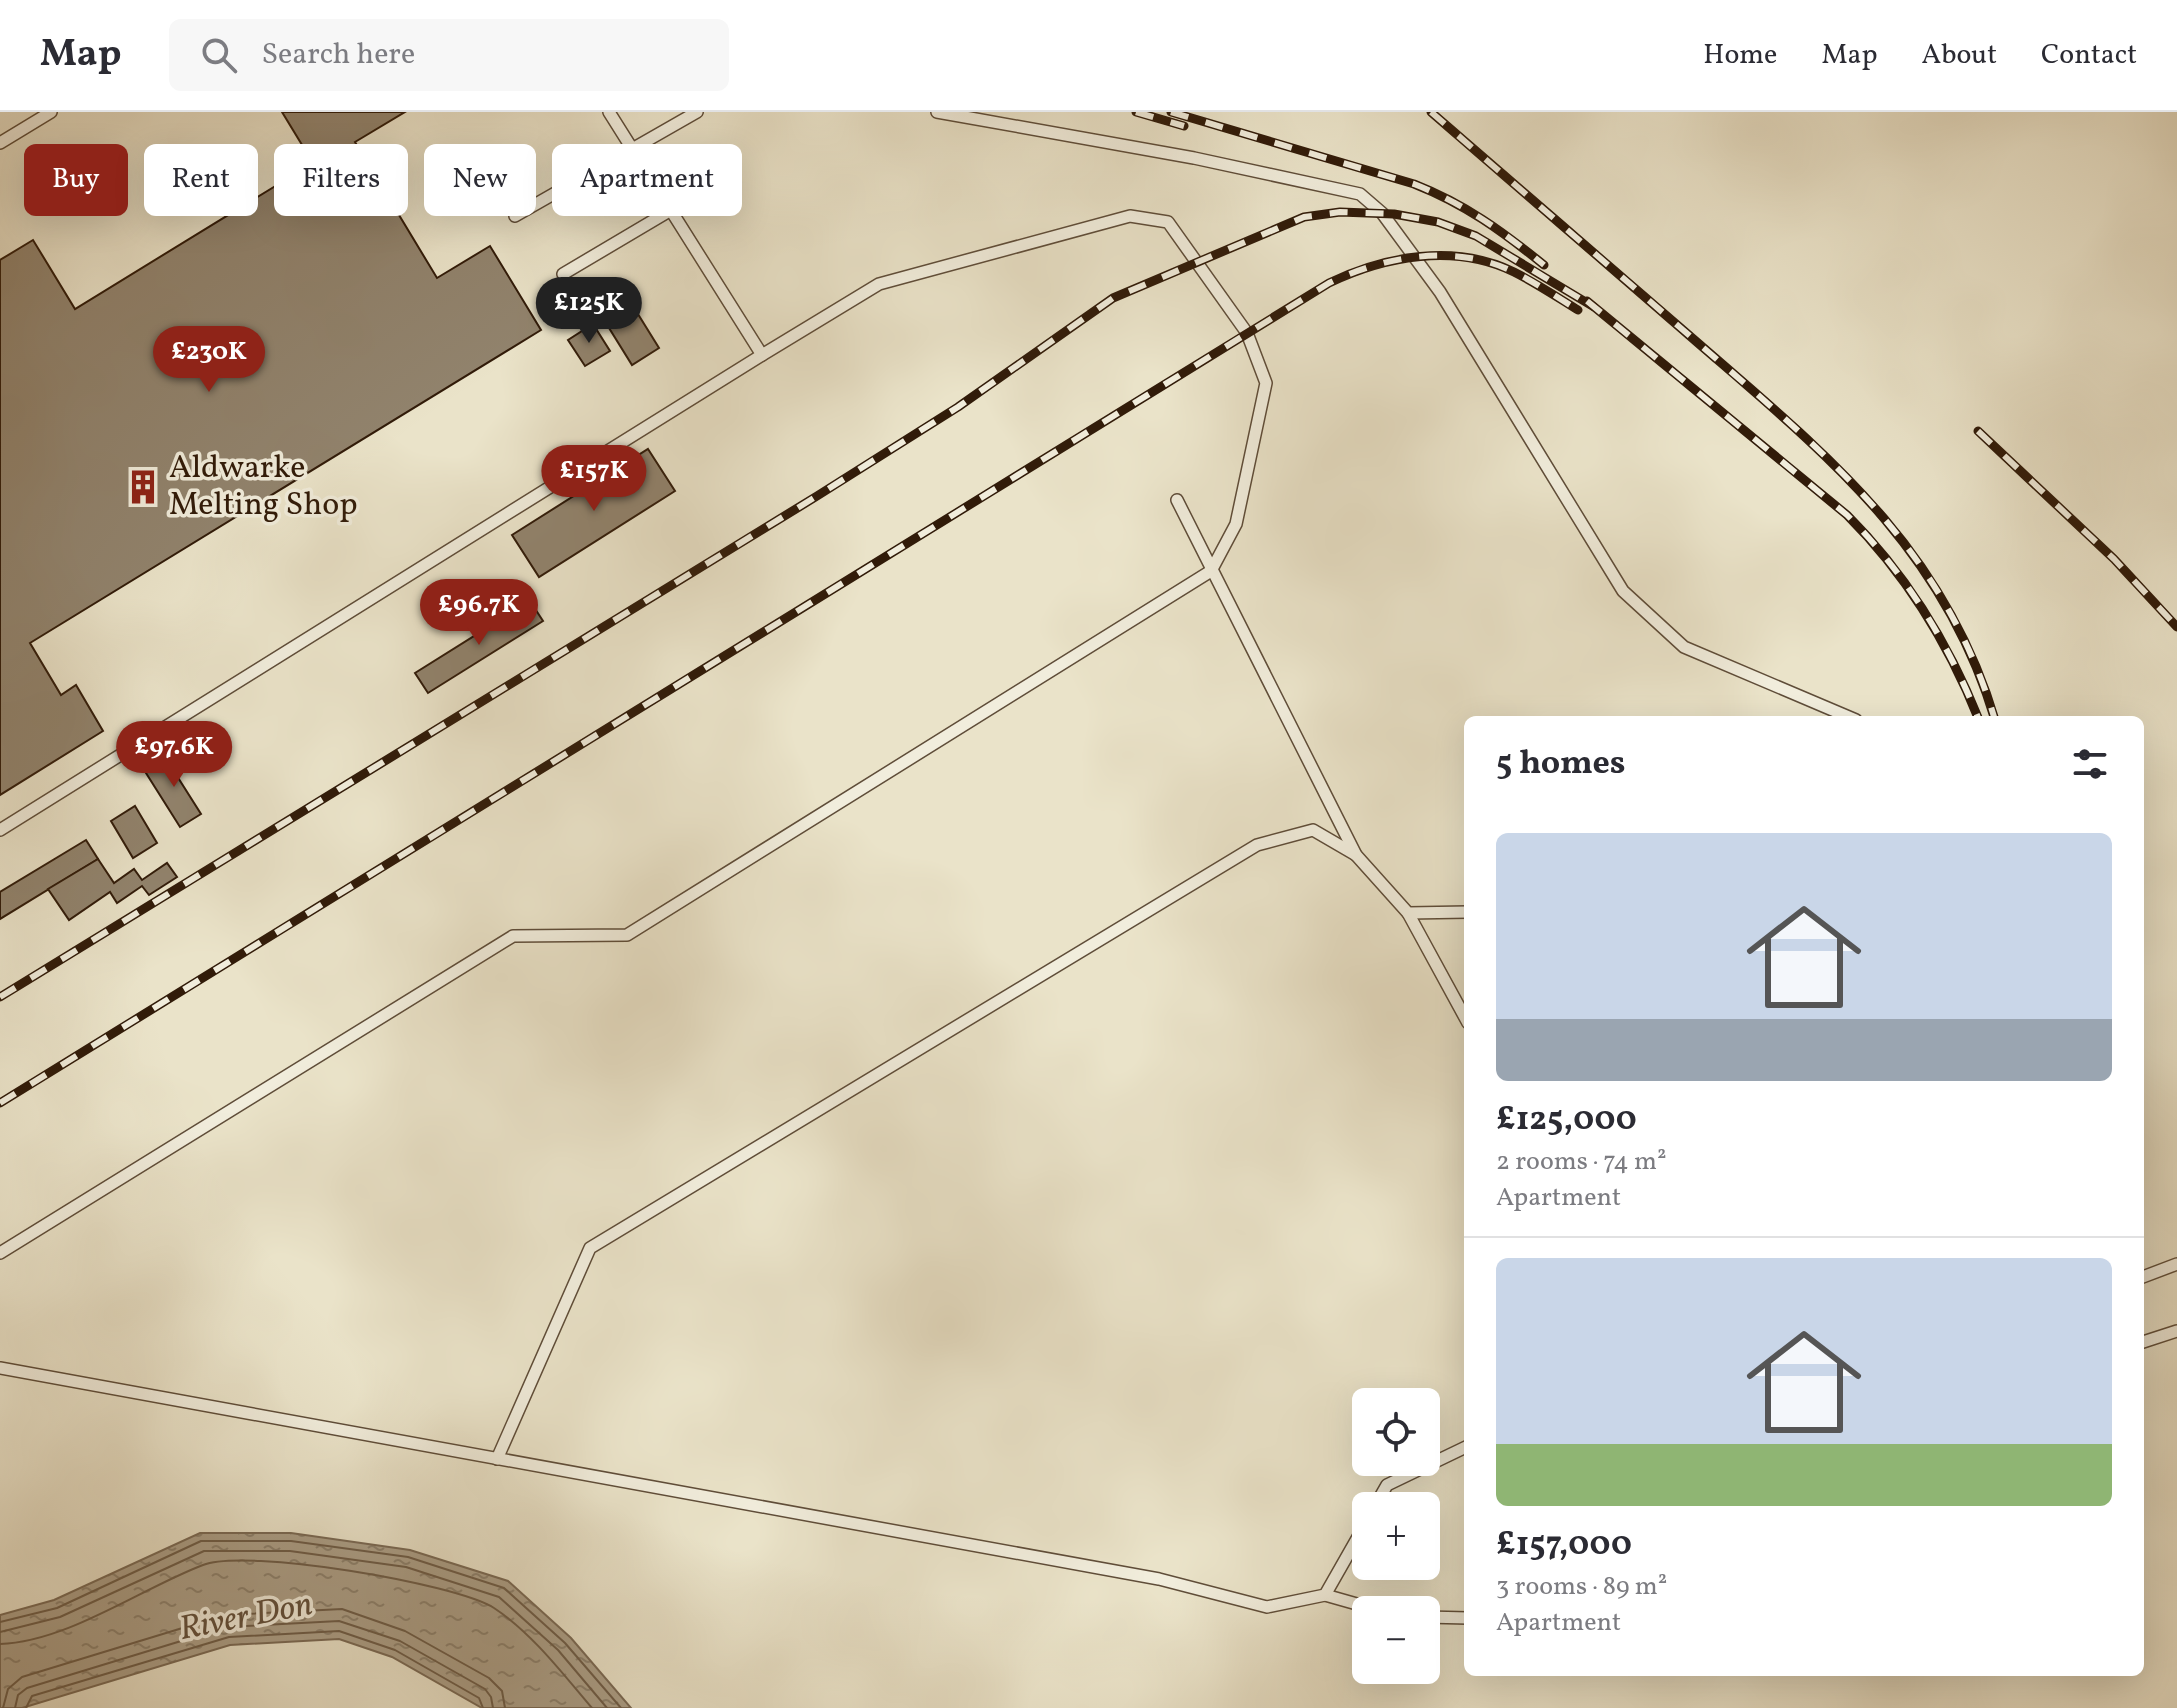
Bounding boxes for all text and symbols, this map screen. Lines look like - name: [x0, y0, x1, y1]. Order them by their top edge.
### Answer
- search box: [169, 19, 729, 91]
- text: Map: [40, 29, 121, 82]
- icon: search: [197, 33, 241, 77]
- text: Search here: [261, 34, 415, 76]
- text: Home: [1703, 36, 1777, 75]
- text: Map: [1821, 36, 1877, 75]
- text: About: [1921, 36, 1997, 75]
- text: Contact: [2041, 36, 2137, 75]
- chip: Buy: [24, 144, 128, 216]
- chip: Rent: [144, 144, 258, 216]
- chip: Filters: [274, 144, 408, 216]
- chip: New: [424, 144, 536, 216]
- chip: Apartment: [552, 144, 742, 216]
- pin: £125K: [533, 277, 645, 345]
- text: £125K: [554, 285, 624, 321]
- pin: £230K: [153, 326, 265, 394]
- text: £230K: [171, 334, 247, 370]
- pin: £157K: [538, 445, 650, 513]
- place label: Aldwarke Melting Shop: [169, 447, 358, 528]
- text: £157K: [559, 453, 629, 489]
- building icon: Aldwarke Melting Shop: [124, 468, 162, 506]
- pin: £96.7K: [414, 579, 544, 647]
- text: £96.7K: [438, 587, 520, 623]
- pin: £97.6K: [109, 721, 239, 789]
- text: £97.6K: [134, 729, 214, 765]
- text: 5 homes: [1496, 741, 1626, 788]
- icon: filters: [2068, 742, 2112, 786]
- icon: home: [1732, 885, 1876, 1029]
- text: £125,000: [1496, 1097, 1637, 1144]
- text: 2 rooms · 74 m²: [1496, 1144, 1667, 1180]
- text: Apartment: [1496, 1180, 1621, 1216]
- icon: home: [1732, 1310, 1876, 1454]
- map controls: [1352, 1388, 1440, 1684]
- button: locate: [1352, 1388, 1440, 1476]
- button: +: [1352, 1492, 1440, 1580]
- text: £157,000: [1496, 1522, 1632, 1569]
- text: 3 rooms · 89 m²: [1496, 1569, 1667, 1605]
- water label: River Don: [175, 1582, 317, 1654]
- button: −: [1352, 1596, 1440, 1684]
- text: Apartment: [1496, 1605, 1621, 1641]

